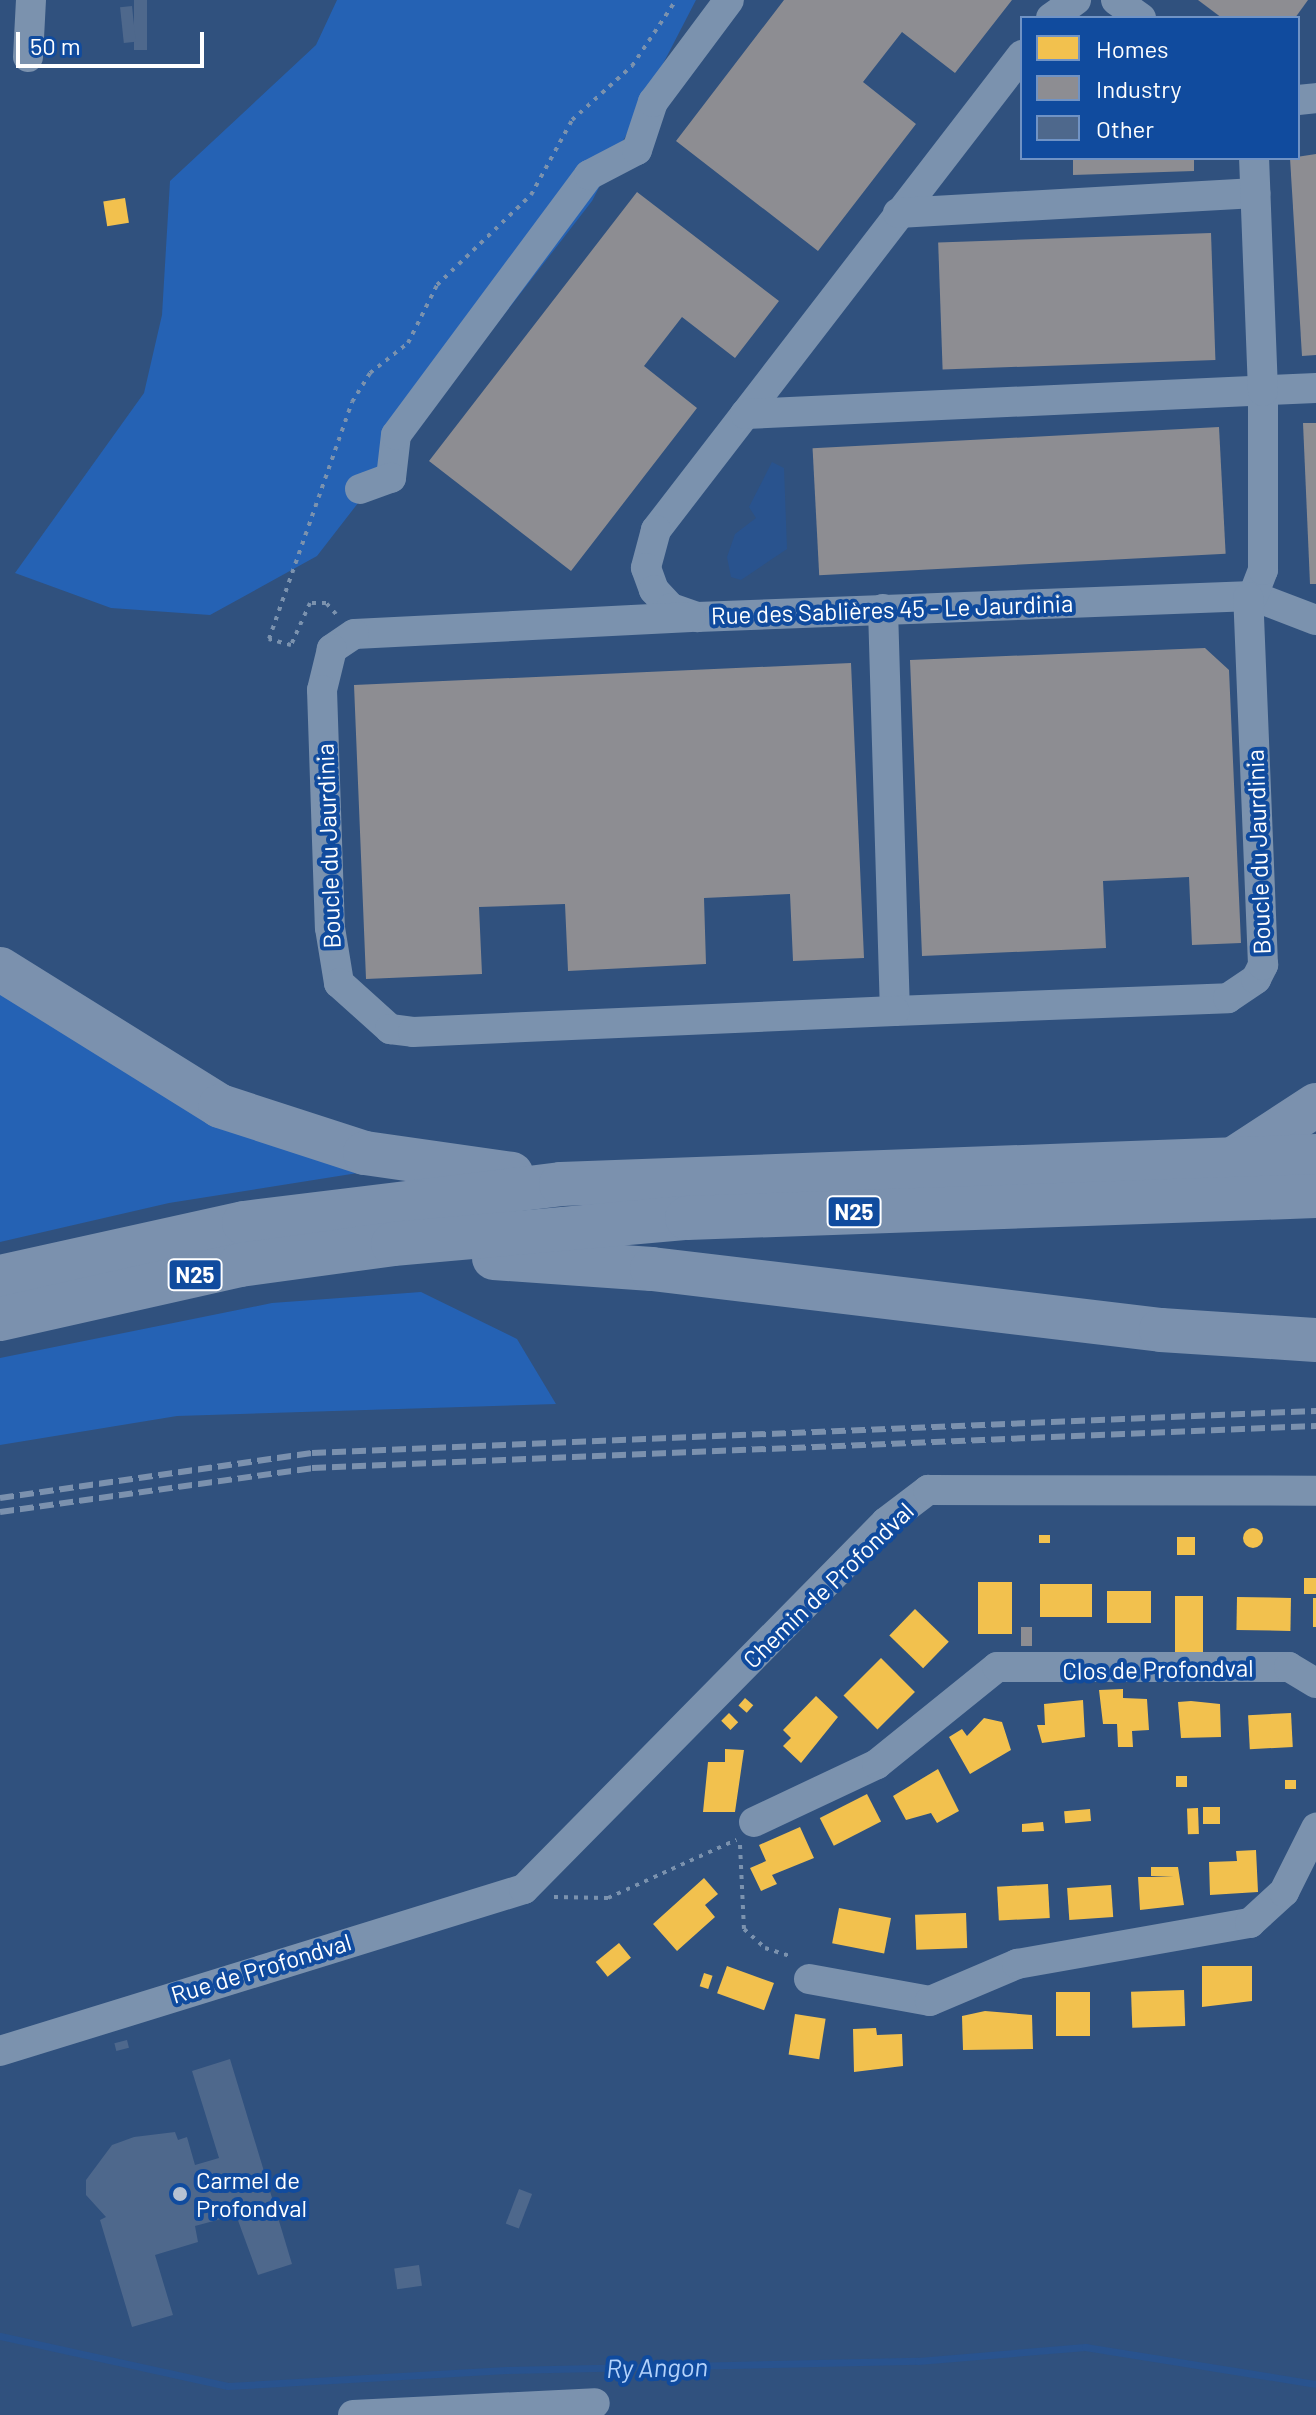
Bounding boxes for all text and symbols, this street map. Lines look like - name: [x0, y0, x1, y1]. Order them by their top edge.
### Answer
- scale bar: [20, 16, 208, 66]
- legend: [1020, 16, 1300, 160]
- text: 50 m: [30, 31, 81, 60]
- text: Homes: [1096, 34, 1169, 63]
- text: Industry: [1096, 74, 1182, 103]
- text: Other: [1096, 114, 1154, 143]
- street label: Rue des Sablières 45 - Le Jaurdinia: [710, 588, 1074, 630]
- street label: Boucle du Jaurdinia: [310, 743, 346, 949]
- street label: Boucle du Jaurdinia: [1240, 749, 1276, 955]
- road number: N25: [826, 1194, 882, 1230]
- road number: N25: [167, 1257, 223, 1293]
- street label: Chemin de Profondval: [737, 1496, 919, 1674]
- street label: Clos de Profondval: [1062, 1653, 1254, 1685]
- street label: Rue de Profondval: [167, 1927, 355, 2009]
- place label: Carmel de Profondval: [196, 2166, 307, 2222]
- marker: Carmel de Profondval: [171, 2185, 189, 2203]
- water label: Ry Angon: [606, 2351, 708, 2383]

